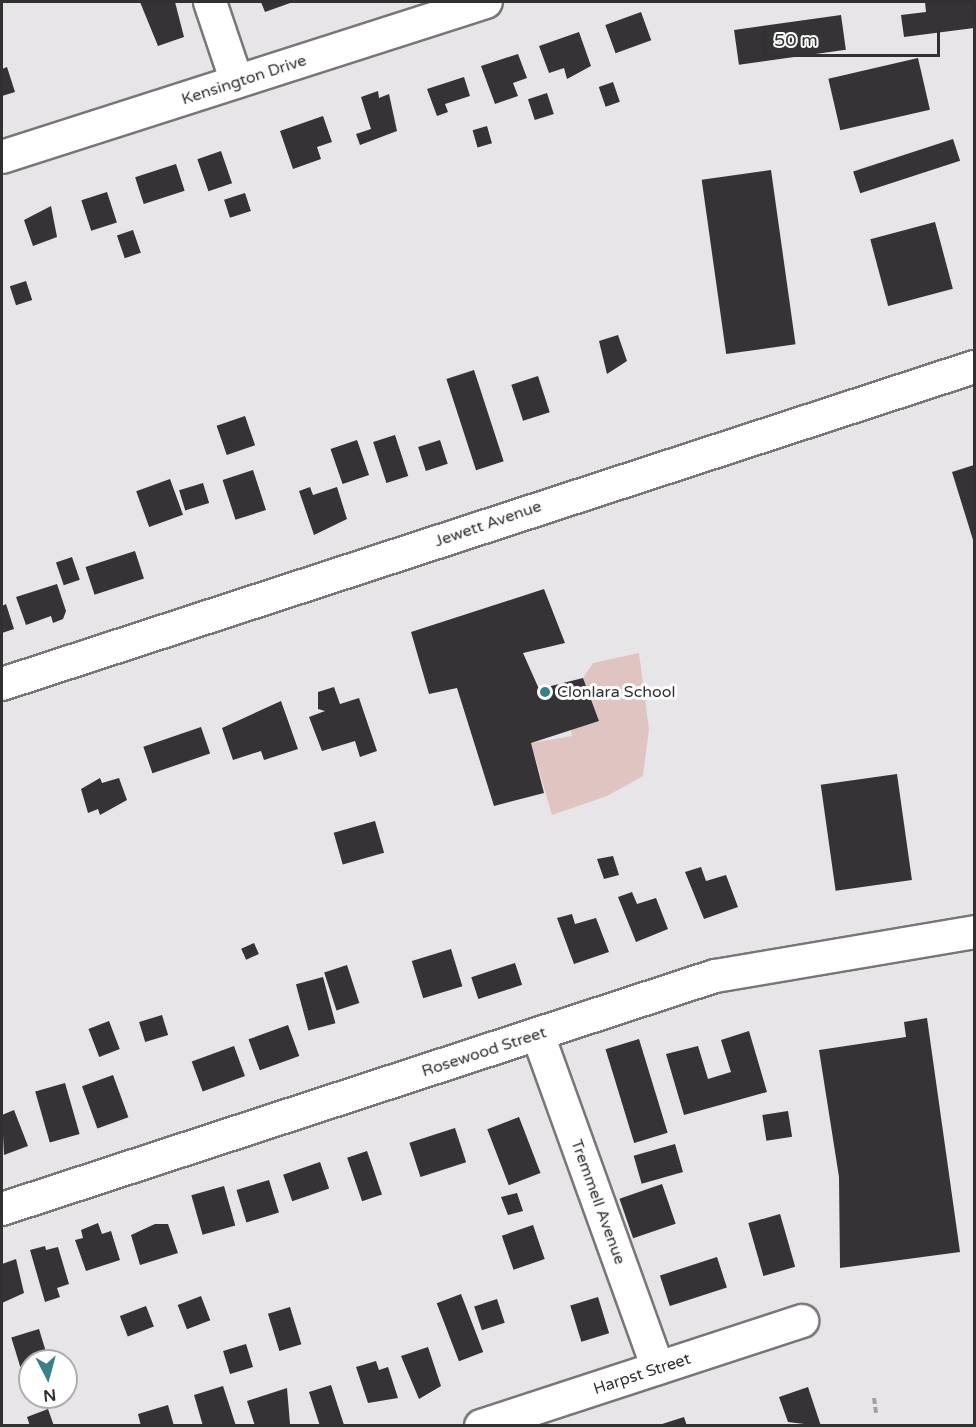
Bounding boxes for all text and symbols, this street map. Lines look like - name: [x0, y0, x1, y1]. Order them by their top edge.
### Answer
- scale bar: [766, 18, 943, 56]
- text: 50 m: [774, 29, 818, 51]
- street label: Kensington Drive: [179, 51, 309, 109]
- street label: Jewett Avenue: [432, 497, 544, 551]
- place label: Clonlara School: [557, 682, 675, 702]
- marker: Clonlara School: [538, 685, 552, 699]
- street label: Rosewood Street: [419, 1023, 549, 1081]
- street label: Tremmell Avenue: [566, 1137, 630, 1267]
- north arrow: [18, 1349, 78, 1409]
- street label: Harpst Street: [591, 1349, 693, 1399]
- text: N: [42, 1384, 57, 1406]

